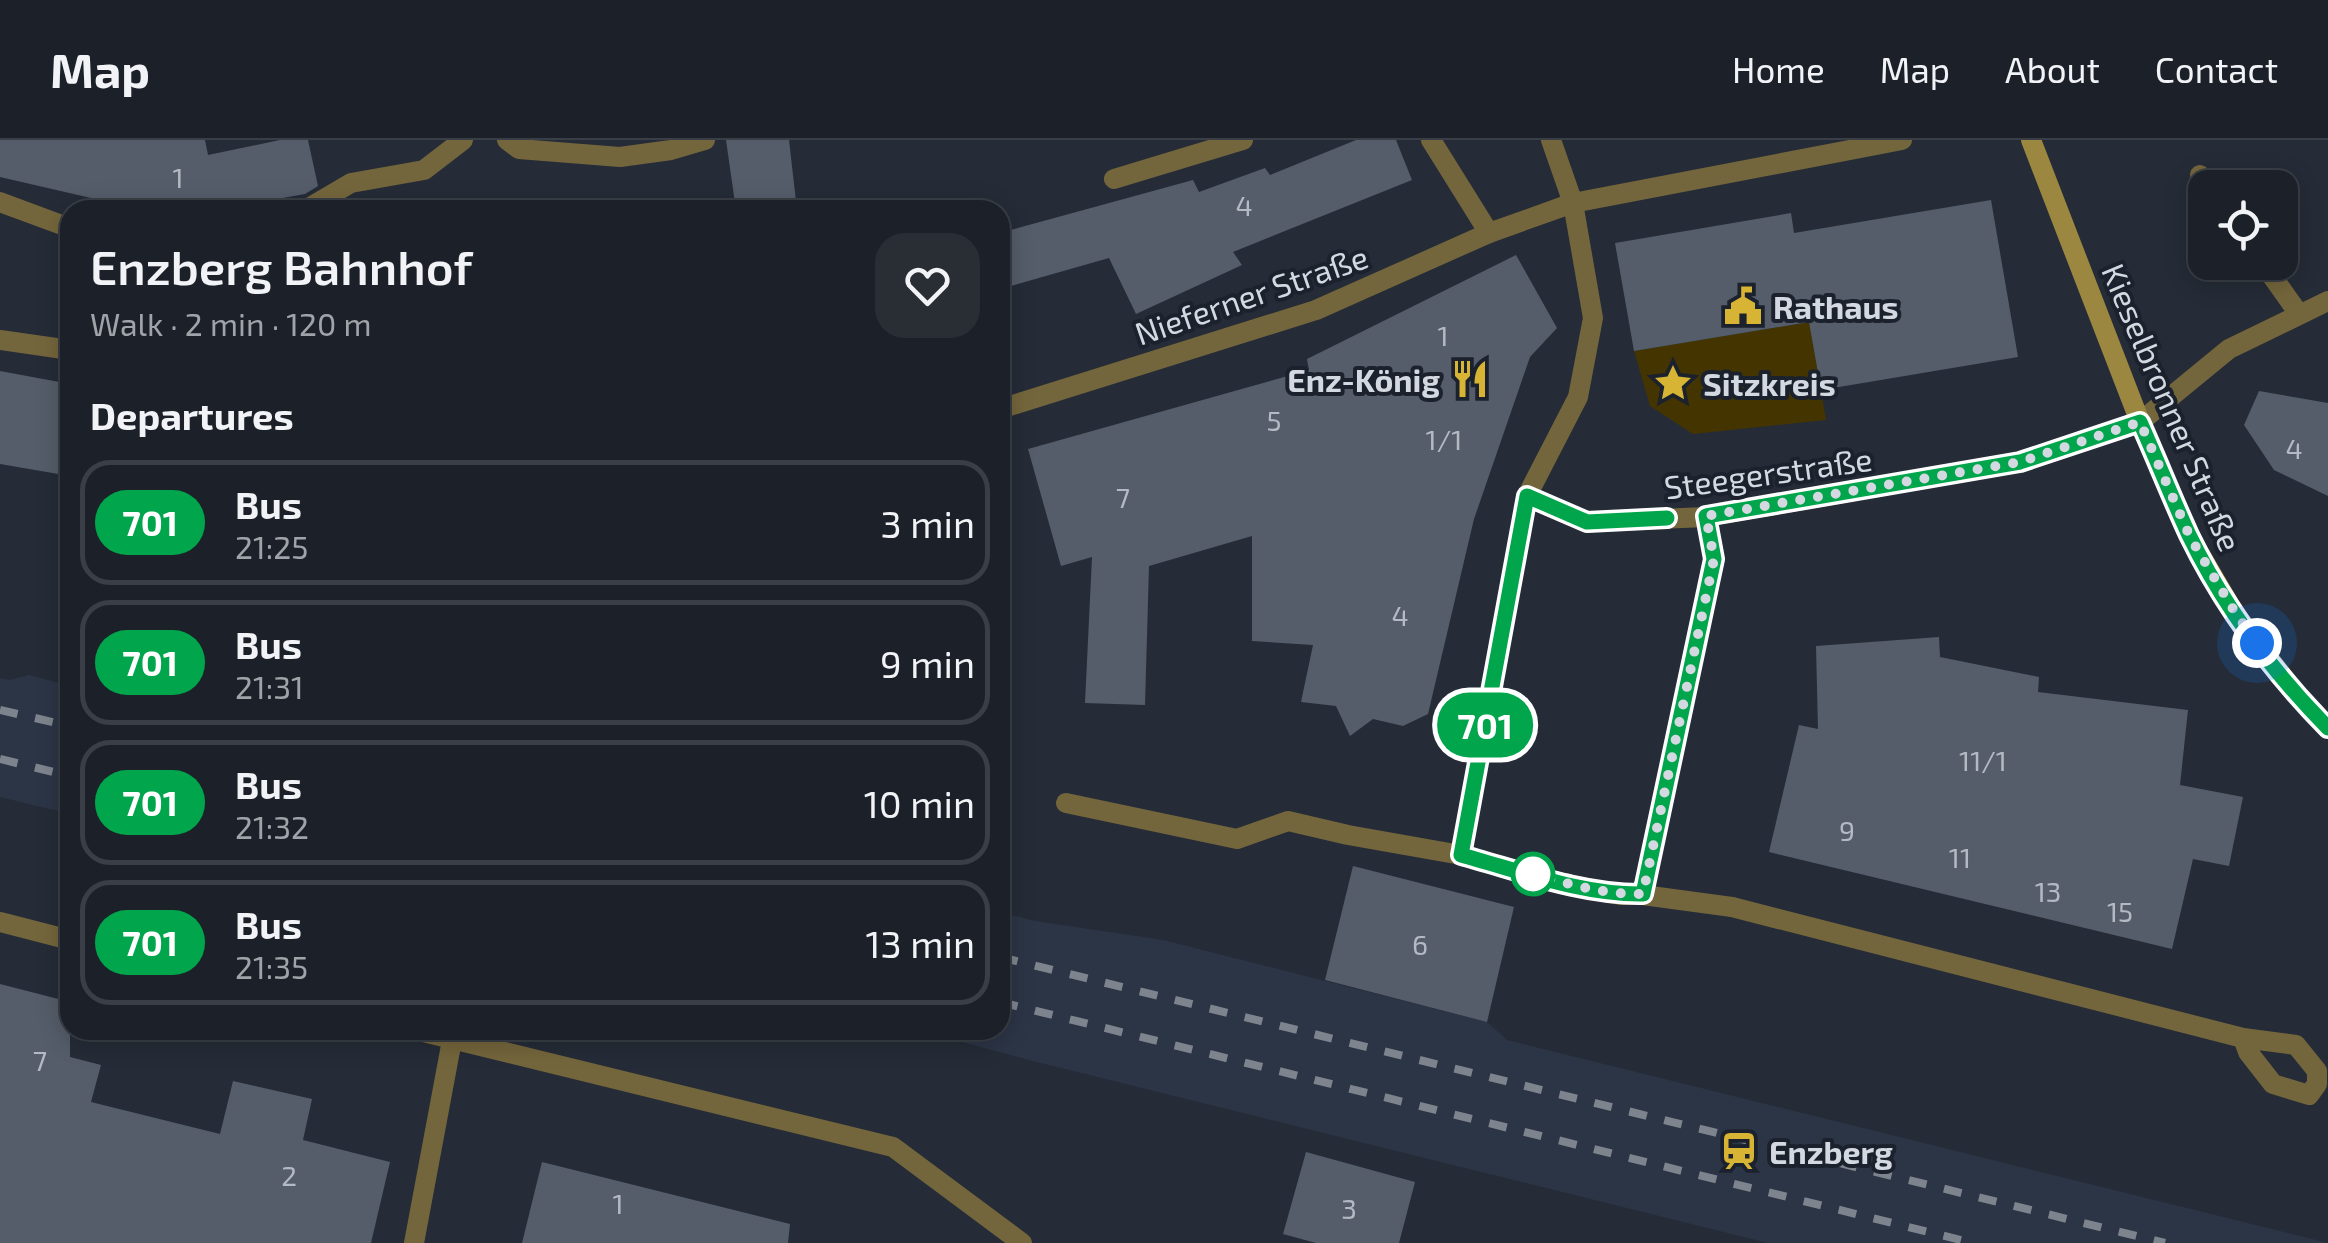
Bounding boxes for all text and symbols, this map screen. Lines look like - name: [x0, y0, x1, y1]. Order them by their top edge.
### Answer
- text: Map: [50, 40, 150, 98]
- text: Home: [1732, 48, 1825, 90]
- text: Map: [1880, 48, 1950, 90]
- text: About: [2005, 48, 2100, 90]
- text: Contact: [2155, 48, 2278, 90]
- house number: 1: [172, 160, 184, 194]
- map controls: [2188, 170, 2298, 280]
- button: locate: [2188, 170, 2298, 280]
- house number: 4: [1235, 188, 1253, 222]
- button: heart: [875, 233, 980, 338]
- street label: Nieferner Straße: [1130, 236, 1372, 352]
- text: Enzberg Bahnhof: [90, 237, 472, 295]
- street label: Kieselbronner Straße: [2095, 258, 2251, 556]
- public building icon: Rathaus: [1722, 285, 1764, 327]
- place label: Rathaus: [1773, 287, 1899, 325]
- text: Walk · 2 min · 120 m: [90, 304, 372, 342]
- house number: 1: [1437, 318, 1449, 352]
- restaurant icon: Enz-König: [1449, 358, 1491, 400]
- place label: Enz-König: [1287, 360, 1440, 398]
- place icon: Sitzkreis: [1652, 362, 1694, 404]
- place label: Sitzkreis: [1703, 364, 1836, 402]
- text: Departures: [90, 392, 294, 438]
- house number: 5: [1266, 403, 1282, 437]
- house number: 1/1: [1426, 422, 1462, 456]
- house number: 4: [2285, 431, 2303, 465]
- street label: Steegerstraße: [1662, 439, 1874, 505]
- house number: 7: [1116, 480, 1130, 514]
- text: Bus: [235, 481, 302, 527]
- text: 3 min: [881, 500, 975, 546]
- text: 701: [122, 501, 178, 543]
- text: 21:25: [235, 527, 308, 565]
- house number: 4: [1391, 598, 1409, 632]
- your location: [2232, 618, 2282, 668]
- text: Bus: [235, 621, 302, 667]
- text: 9 min: [880, 640, 975, 686]
- text: 701: [122, 641, 178, 683]
- text: 21:31: [235, 667, 304, 705]
- line badge: 701: [1428, 692, 1542, 758]
- text: 701: [1457, 704, 1513, 746]
- house number: 11/1: [1959, 743, 2007, 777]
- text: Bus: [235, 761, 302, 807]
- text: 10 min: [864, 780, 975, 826]
- text: 701: [122, 781, 178, 823]
- text: 21:32: [235, 807, 309, 845]
- house number: 9: [1839, 813, 1855, 847]
- house number: 11: [1949, 840, 1971, 874]
- unlabelled marker: [1512, 853, 1554, 895]
- house number: 13: [2035, 874, 2061, 908]
- house number: 15: [2107, 894, 2133, 928]
- text: Bus: [235, 901, 302, 947]
- text: 13 min: [865, 920, 975, 966]
- text: 701: [122, 921, 178, 963]
- house number: 6: [1412, 927, 1428, 961]
- text: 21:35: [235, 947, 308, 985]
- house number: 7: [33, 1043, 47, 1077]
- station icon: Enzberg: [1718, 1130, 1760, 1172]
- place label: Enzberg: [1769, 1132, 1893, 1170]
- house number: 2: [281, 1158, 297, 1192]
- house number: 1: [612, 1186, 624, 1220]
- house number: 3: [1341, 1191, 1357, 1225]

